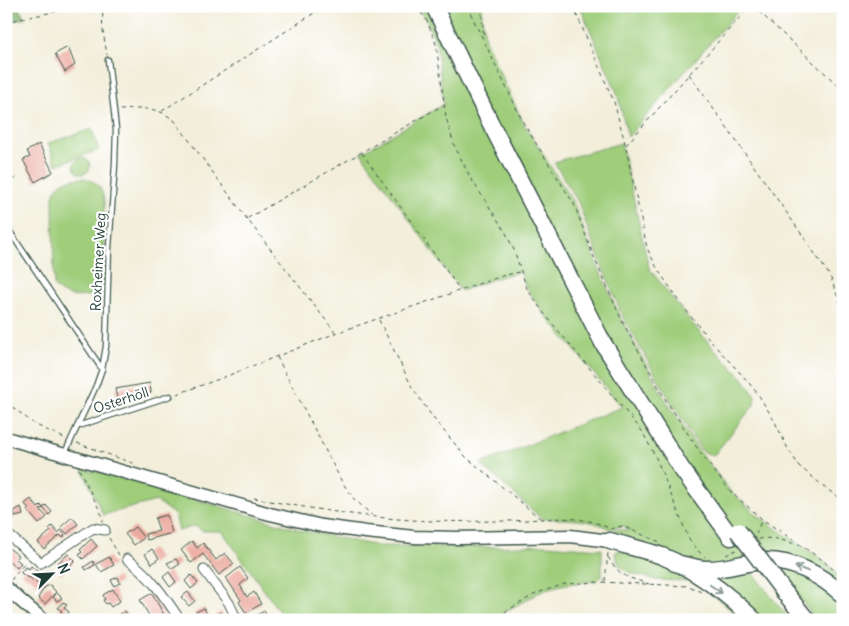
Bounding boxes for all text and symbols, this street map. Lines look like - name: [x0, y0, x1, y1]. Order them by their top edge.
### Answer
- street label: Roxheimer Weg: [86, 212, 110, 312]
- street label: Osterhöll: [91, 383, 151, 417]
- north arrow: [28, 548, 78, 598]
- text: N: [54, 561, 74, 577]
- one-way arrow: [795, 564, 810, 573]
- one-way arrow: [709, 584, 723, 594]

